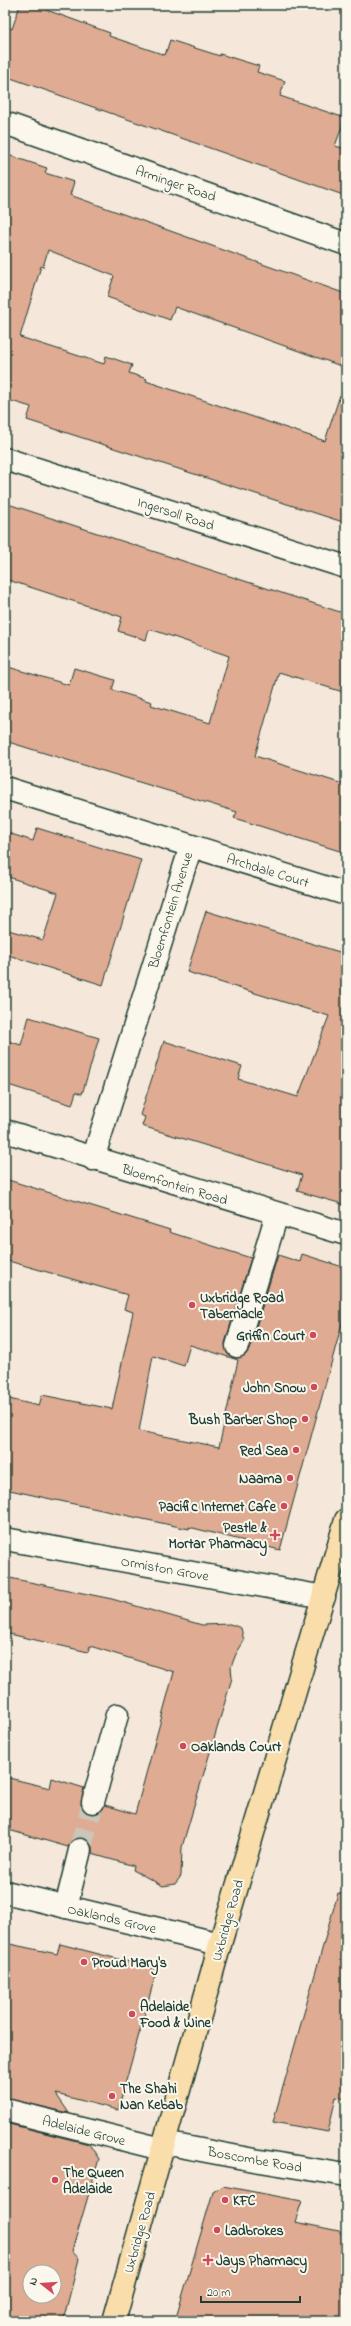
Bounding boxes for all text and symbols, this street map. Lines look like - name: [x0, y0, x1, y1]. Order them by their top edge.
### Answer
- street label: Arminger Road: [132, 161, 219, 209]
- street label: Ingersoll Road: [134, 492, 217, 538]
- street label: Bloemfontein Avenue: [143, 849, 199, 972]
- street label: Archdale Court: [224, 849, 312, 894]
- street label: Bloemfontein Road: [118, 1159, 230, 1212]
- place label: Uxbridge Road Tabernacle: [200, 1288, 284, 1325]
- marker: Uxbridge Road Tabernacle: [187, 1300, 197, 1310]
- place label: Griffin Court: [236, 1326, 305, 1347]
- marker: Griffin Court: [308, 1330, 318, 1340]
- place label: John Snow: [243, 1378, 306, 1399]
- marker: John Snow: [309, 1382, 319, 1392]
- place label: Bush Barber Shop: [188, 1410, 297, 1431]
- marker: Bush Barber Shop: [300, 1414, 310, 1424]
- place label: Red Sea: [239, 1441, 288, 1462]
- marker: Red Sea: [291, 1445, 301, 1455]
- place label: Naama: [239, 1469, 282, 1490]
- marker: Naama: [285, 1473, 295, 1483]
- place label: Pacific Internet Cafe: [159, 1497, 277, 1518]
- marker: Pacific Internet Cafe: [279, 1501, 289, 1511]
- place label: Pestle & Mortar Pharmacy: [169, 1518, 268, 1557]
- marker: Pestle & Mortar Pharmacy: [270, 1530, 280, 1540]
- street label: Ormiston Grove: [119, 1551, 211, 1588]
- place label: Oaklands Court: [191, 1737, 281, 1758]
- marker: Oaklands Court: [178, 1741, 188, 1751]
- street label: Uxbridge Road: [207, 1877, 251, 1964]
- street label: Oaklands Grove: [65, 1899, 159, 1940]
- place label: Proud Mary's: [92, 1953, 167, 1976]
- marker: Proud Mary's: [79, 1957, 89, 1967]
- place label: Adelaide Food & Wine: [139, 1997, 212, 2034]
- marker: Adelaide Food & Wine: [127, 2009, 137, 2019]
- place label: The Shahi Nan Kebab: [120, 2079, 183, 2116]
- marker: The Shahi Nan Kebab: [107, 2091, 117, 2101]
- street label: Adelaide Grove: [40, 2111, 128, 2152]
- street label: Boscombe Road: [205, 2142, 304, 2179]
- place label: The Queen Adelaide: [63, 2163, 124, 2200]
- marker: The Queen Adelaide: [50, 2175, 60, 2185]
- street label: Uxbridge Road: [119, 2189, 163, 2276]
- place label: KFC: [233, 2191, 256, 2212]
- marker: KFC: [220, 2195, 230, 2205]
- place label: Ladbrokes: [225, 2221, 284, 2242]
- marker: Ladbrokes: [212, 2225, 222, 2235]
- place label: Jays Pharmacy: [216, 2251, 307, 2274]
- marker: Jays Pharmacy: [203, 2255, 213, 2265]
- north arrow: [22, 2264, 62, 2304]
- text: N: [25, 2275, 42, 2287]
- scale bar: [201, 2278, 300, 2304]
- text: 20 m: [207, 2284, 230, 2302]

